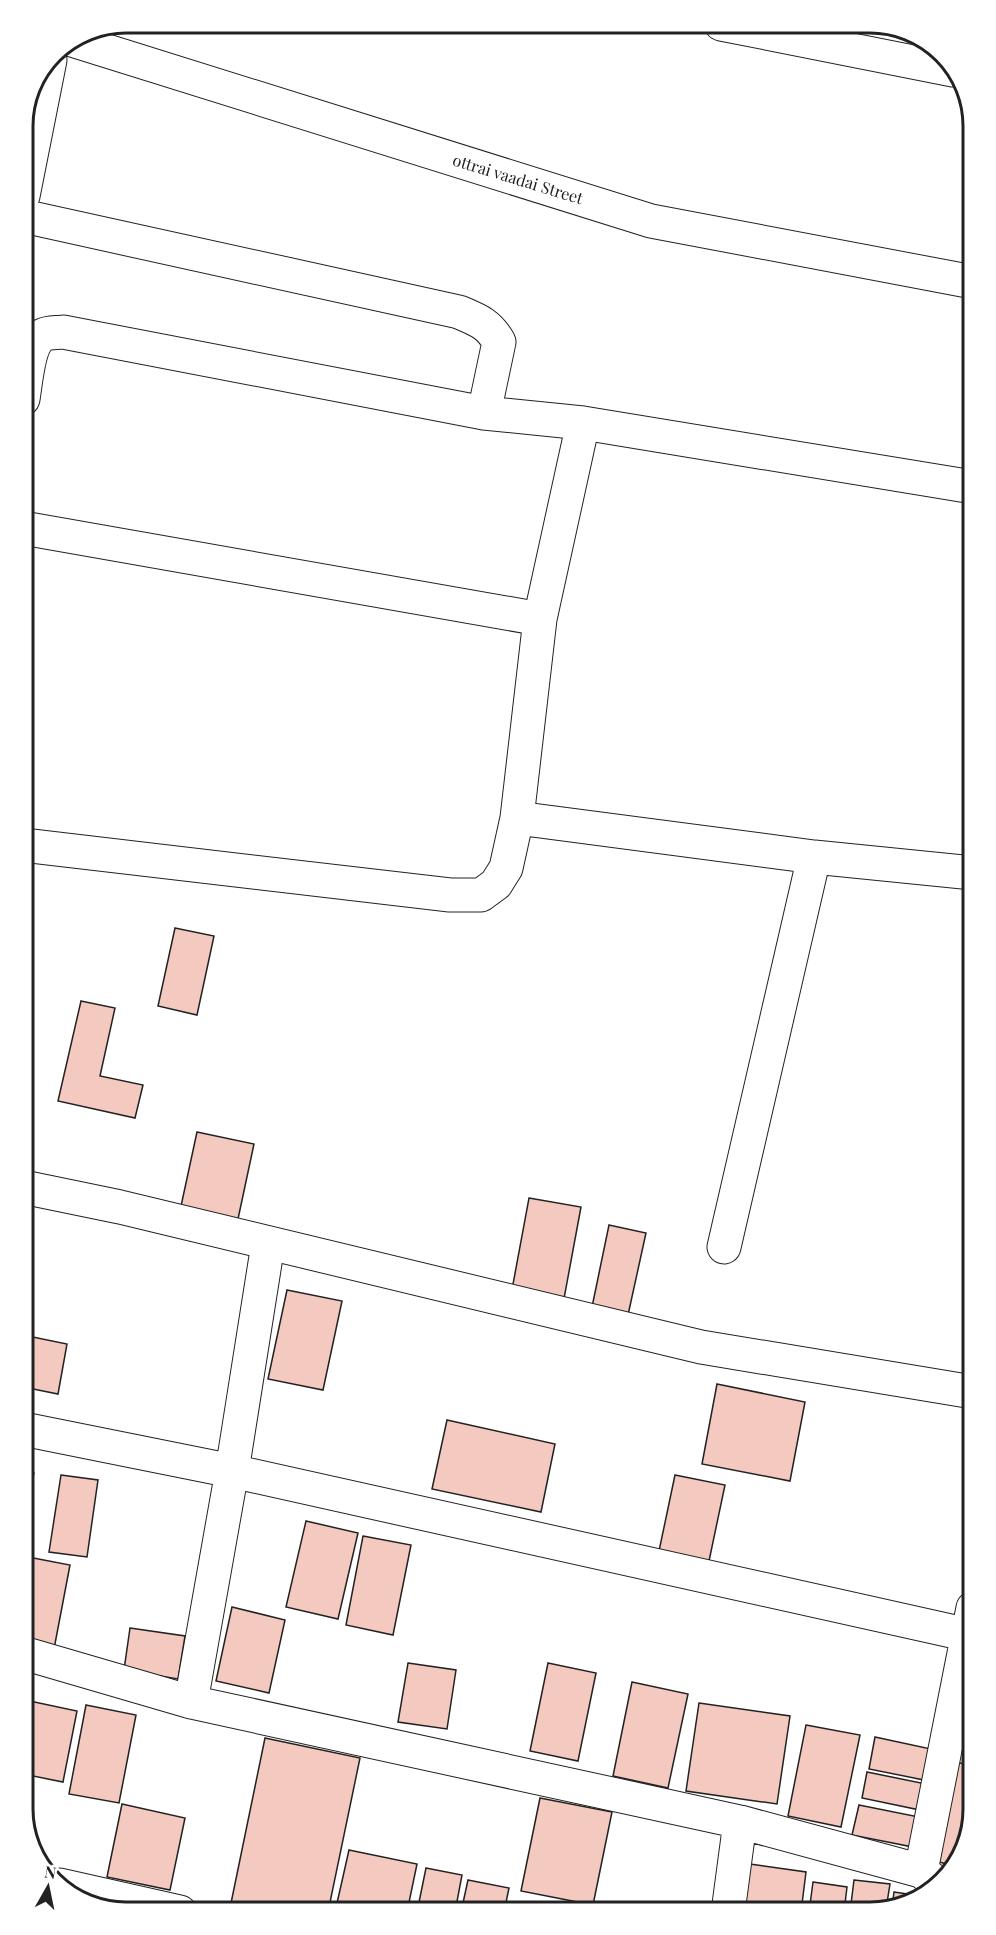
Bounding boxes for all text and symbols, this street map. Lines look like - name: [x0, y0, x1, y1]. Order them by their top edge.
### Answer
- street label: ottrai vaadai Street: [450, 149, 586, 208]
- north arrow: [18, 1857, 78, 1917]
- text: N: [43, 1860, 58, 1883]

